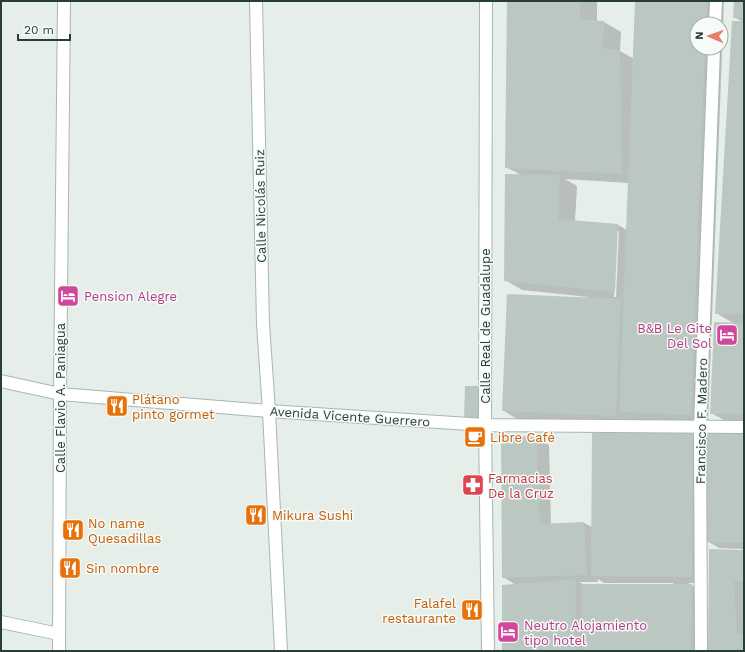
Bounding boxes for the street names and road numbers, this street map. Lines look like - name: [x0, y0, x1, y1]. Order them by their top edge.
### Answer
- street label: Calle Nicolás Ruiz: [252, 149, 269, 263]
- street label: Calle Real de Guadalupe: [478, 248, 493, 404]
- street label: Calle Flavio A. Paniagua: [53, 322, 68, 473]
- street label: Francisco F. Madero: [693, 358, 710, 484]
- street label: Avenida Vicente Guerrero: [269, 403, 431, 430]

